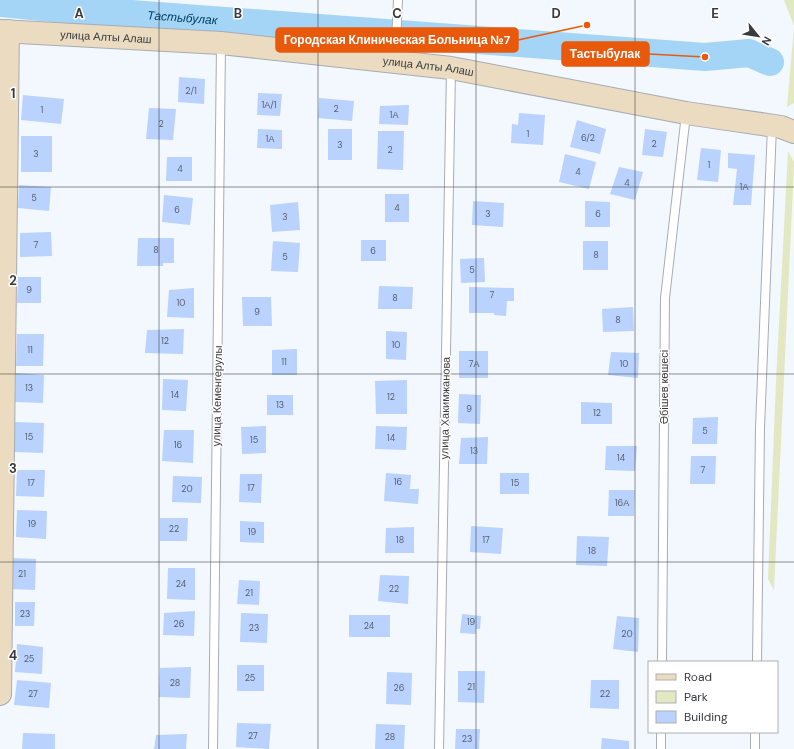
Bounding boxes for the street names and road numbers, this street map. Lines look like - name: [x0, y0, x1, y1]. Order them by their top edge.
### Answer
- street label: улица Алты Алаш: [60, 27, 152, 46]
- street label: улица Алты Алаш: [382, 54, 475, 79]
- street label: улица Кеменгерулы: [209, 345, 225, 447]
- street label: Әбішев көшесі: [657, 350, 671, 424]
- street label: улица Хакимжанова: [437, 356, 453, 459]

